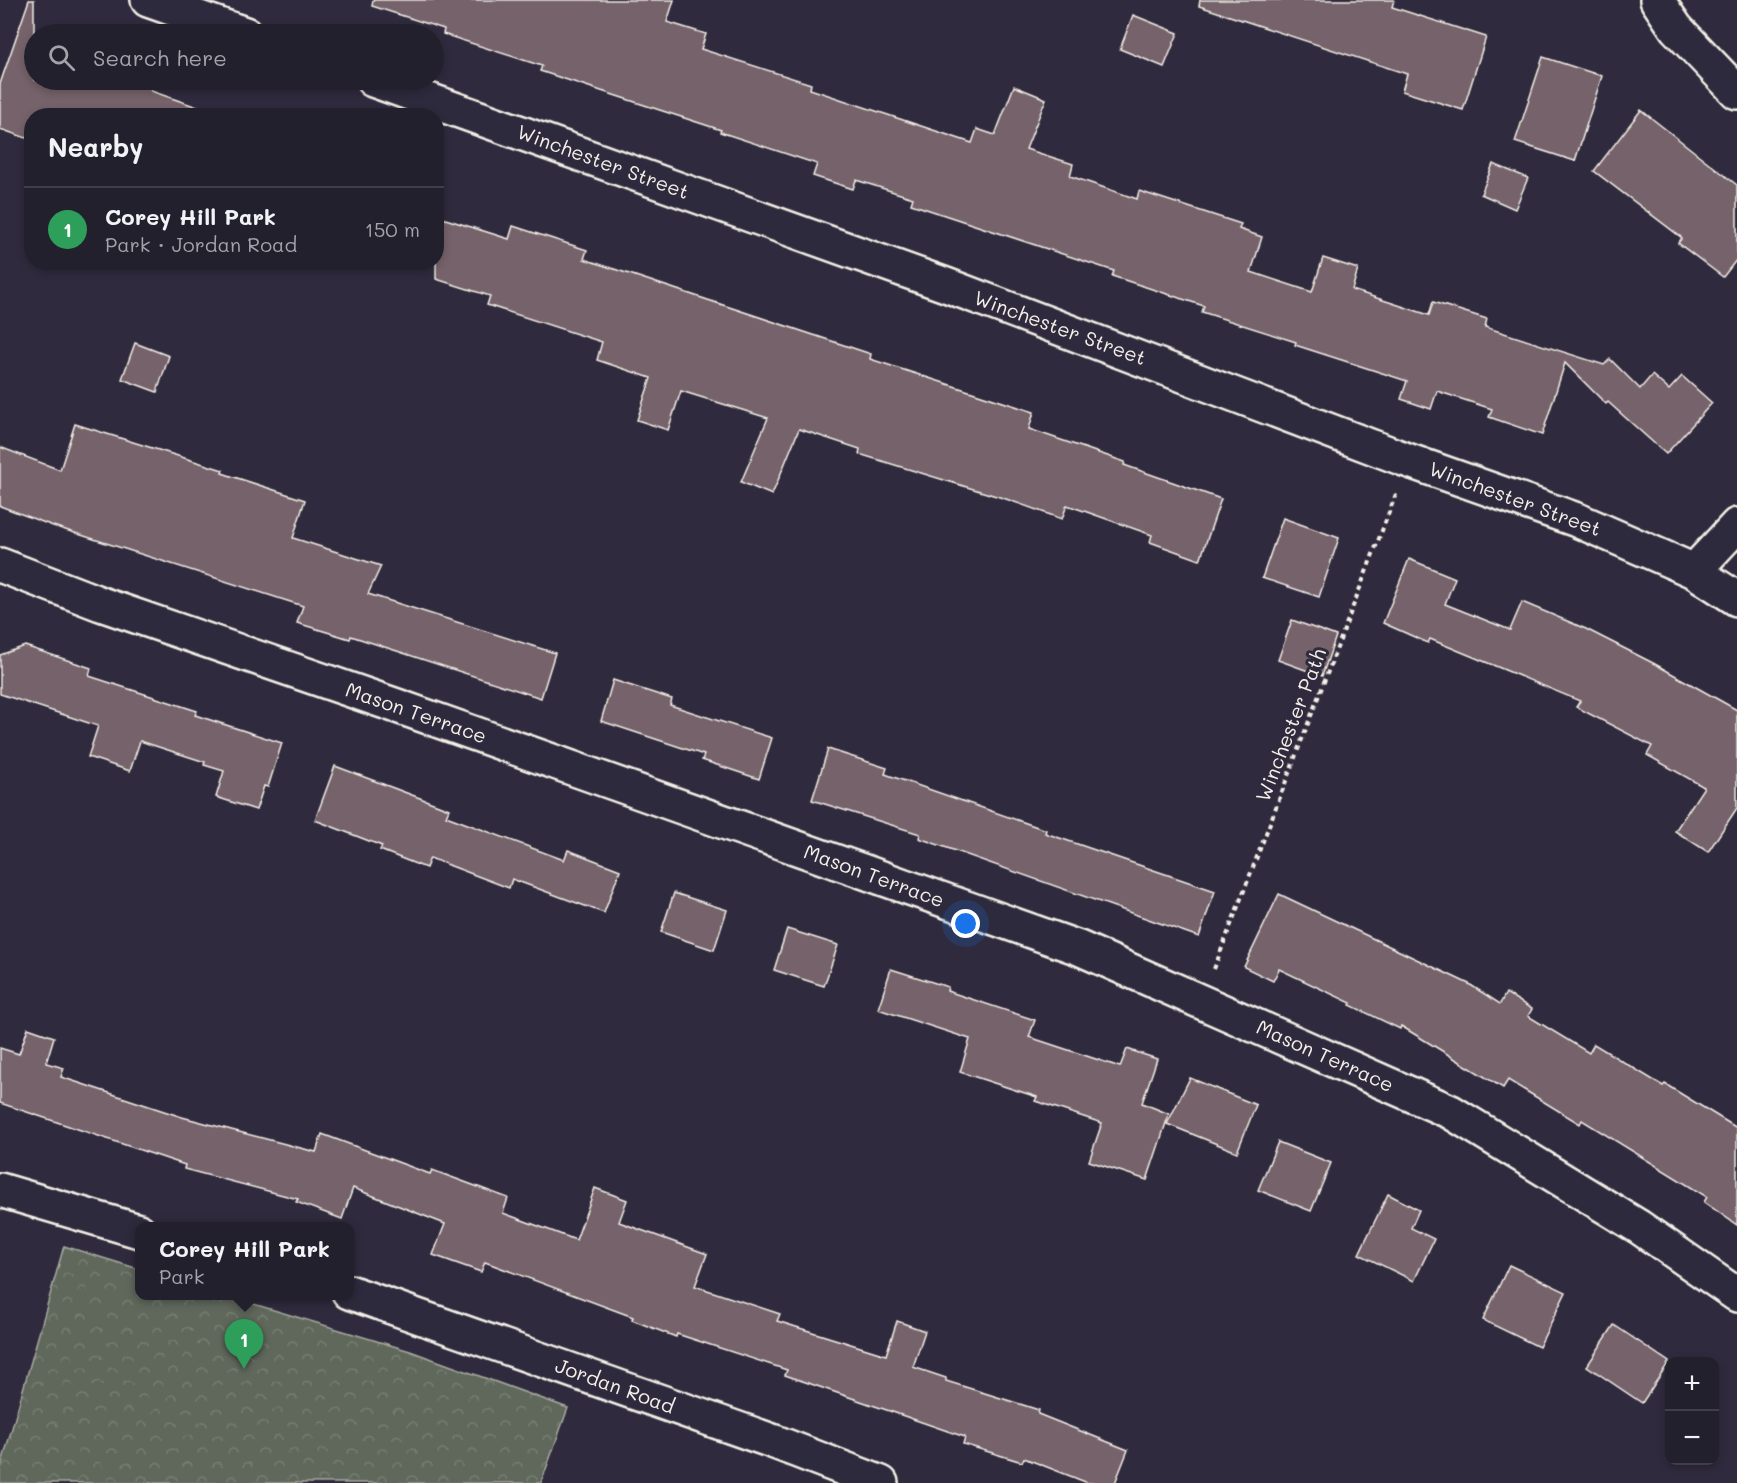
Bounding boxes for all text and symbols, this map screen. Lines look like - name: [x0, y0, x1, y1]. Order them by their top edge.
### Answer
- search box: [24, 24, 444, 90]
- icon: search: [45, 41, 78, 74]
- text: Search here: [93, 43, 227, 72]
- street label: Winchester Street: [514, 118, 693, 204]
- text: Nearby: [48, 130, 143, 164]
- text: Corey Hill Park: [105, 202, 276, 231]
- text: 1: [63, 216, 72, 242]
- text: 150 m: [365, 216, 420, 242]
- text: Park · Jordan Road: [105, 231, 297, 257]
- street label: Winchester Street: [971, 284, 1150, 370]
- street label: Winchester Street: [1426, 455, 1605, 541]
- street label: Winchester Path: [1249, 644, 1331, 805]
- street label: Mason Terrace: [342, 676, 490, 748]
- street label: Mason Terrace: [801, 838, 948, 913]
- your location: [951, 909, 980, 938]
- street label: Mason Terrace: [1253, 1013, 1398, 1097]
- popup: [135, 1222, 354, 1300]
- text: Corey Hill Park: [159, 1234, 330, 1263]
- text: Park: [159, 1263, 204, 1289]
- pin: 1: [224, 1320, 264, 1369]
- street label: Jordan Road: [552, 1351, 679, 1419]
- map controls: [1665, 1357, 1719, 1465]
- button: +: [1665, 1357, 1719, 1411]
- button: −: [1665, 1411, 1719, 1465]

